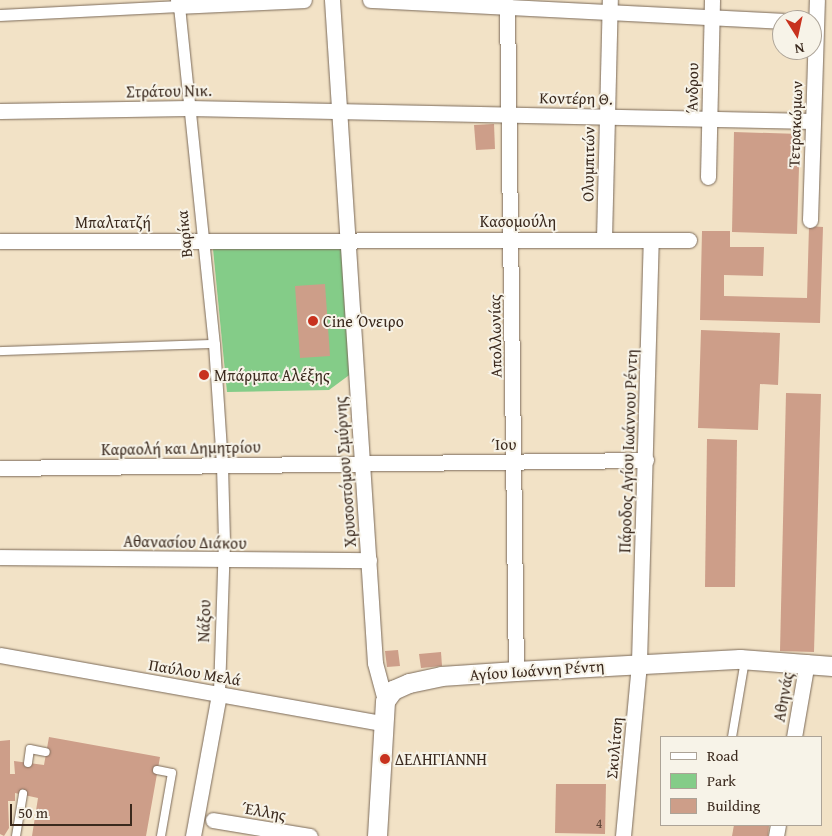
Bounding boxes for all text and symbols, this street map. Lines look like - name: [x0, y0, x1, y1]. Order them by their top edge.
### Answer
- north arrow: [772, 10, 822, 60]
- text: N: [793, 38, 806, 59]
- street label: Άνδρου: [682, 62, 702, 114]
- street label: Τετρακώμων: [784, 80, 806, 168]
- street label: Στράτου Νικ.: [126, 81, 212, 101]
- street label: Κοντέρη Θ.: [539, 88, 613, 108]
- street label: Ολυμπιτών: [578, 126, 598, 202]
- street label: Βαρίκα: [172, 209, 196, 259]
- street label: Κασομούλη: [480, 211, 556, 231]
- street label: Μπαλτατζή: [75, 212, 151, 232]
- street label: Απολλωνίας: [485, 294, 505, 378]
- place label: Cine Όνειρο: [323, 311, 404, 331]
- marker: Cine Όνειρο: [307, 315, 319, 327]
- street label: Πάροδος Αγίου Ιωάννου Ρέντη: [615, 349, 641, 553]
- place label: Μπάρμπα Αλέξης: [214, 365, 330, 385]
- marker: Μπάρμπα Αλέξης: [198, 369, 210, 381]
- street label: Χρυσοστόμου Σμύρνης: [330, 396, 360, 548]
- street label: Ίου: [491, 434, 517, 454]
- street label: Καραολή και Δημητρίου: [101, 437, 261, 459]
- street label: Αθανασίου Διάκου: [123, 531, 247, 553]
- street label: Νάξου: [194, 599, 214, 643]
- street label: Παύλου Μελά: [147, 654, 243, 690]
- street label: Αγίου Ιωάννη Ρέντη: [469, 656, 605, 684]
- street label: Αθηνάς: [769, 671, 797, 723]
- street label: Σκυλίτση: [602, 716, 626, 780]
- legend: [660, 736, 822, 826]
- text: Road: [707, 745, 738, 766]
- place label: ΔΕΛΗΓΙΑΝΝΗ: [395, 749, 487, 769]
- marker: ΔΕΛΗΓΙΑΝΝΗ: [379, 753, 391, 765]
- text: Park: [707, 770, 736, 791]
- scale bar: [12, 794, 135, 826]
- text: Building: [707, 795, 760, 816]
- street label: Έλλης: [240, 798, 288, 824]
- text: 50 m: [18, 802, 48, 823]
- house number: 4: [596, 815, 602, 831]

